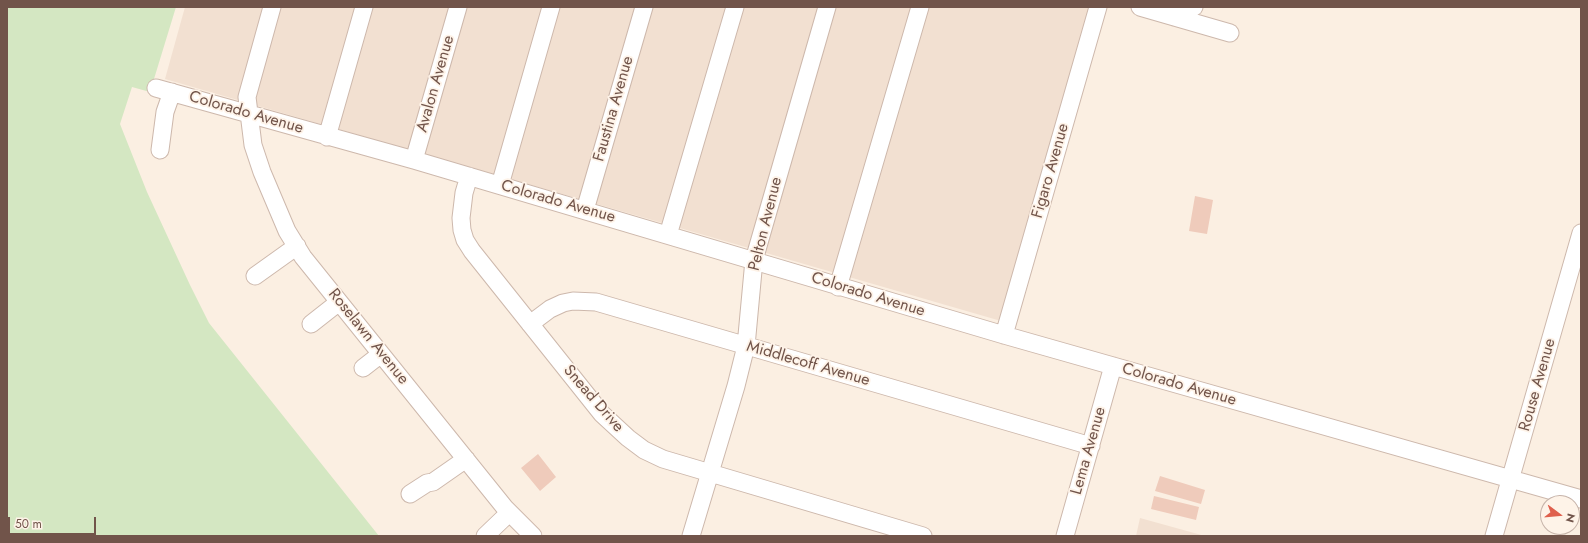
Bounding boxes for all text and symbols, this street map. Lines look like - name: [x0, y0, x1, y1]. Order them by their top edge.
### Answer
- street label: Avalon Avenue: [413, 33, 459, 135]
- street label: Faustina Avenue: [590, 54, 638, 164]
- street label: Colorado Avenue: [187, 88, 305, 138]
- street label: Figaro Avenue: [1028, 121, 1074, 221]
- street label: Pelton Avenue: [745, 175, 787, 273]
- street label: Colorado Avenue: [499, 177, 617, 227]
- street label: Colorado Avenue: [809, 269, 927, 321]
- street label: Roselawn Avenue: [324, 285, 412, 389]
- street label: Rouse Avenue: [1516, 336, 1560, 434]
- street label: Middlecoff Avenue: [744, 337, 872, 391]
- street label: Colorado Avenue: [1120, 360, 1238, 410]
- street label: Snead Drive: [559, 362, 627, 436]
- street label: Lema Avenue: [1067, 405, 1111, 497]
- north arrow: [1540, 495, 1580, 535]
- scale bar: [10, 509, 98, 535]
- text: N: [1562, 512, 1579, 524]
- text: 50 m: [15, 515, 42, 533]

